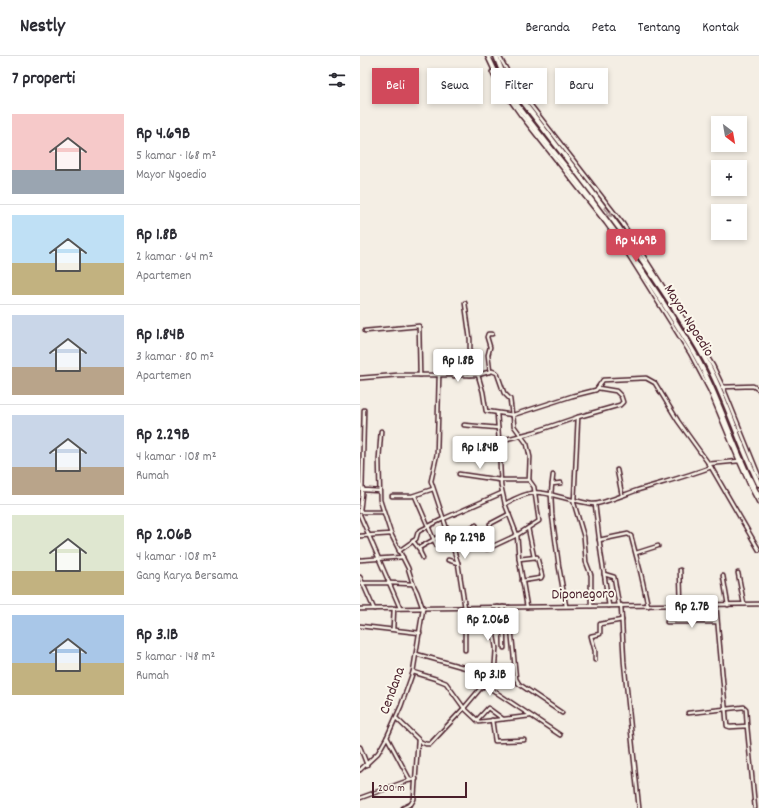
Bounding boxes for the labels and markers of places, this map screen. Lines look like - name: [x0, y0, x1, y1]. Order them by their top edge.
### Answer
- pin: Rp 4.69B: [595, 229, 677, 263]
- pin: Rp 1.8B: [421, 349, 495, 383]
- pin: Rp 1.84B: [439, 436, 521, 470]
- pin: Rp 2.29B: [424, 526, 506, 560]
- pin: Rp 2.7B: [655, 595, 729, 629]
- pin: Rp 2.06B: [447, 608, 529, 642]
- pin: Rp 3.1B: [453, 663, 527, 697]

